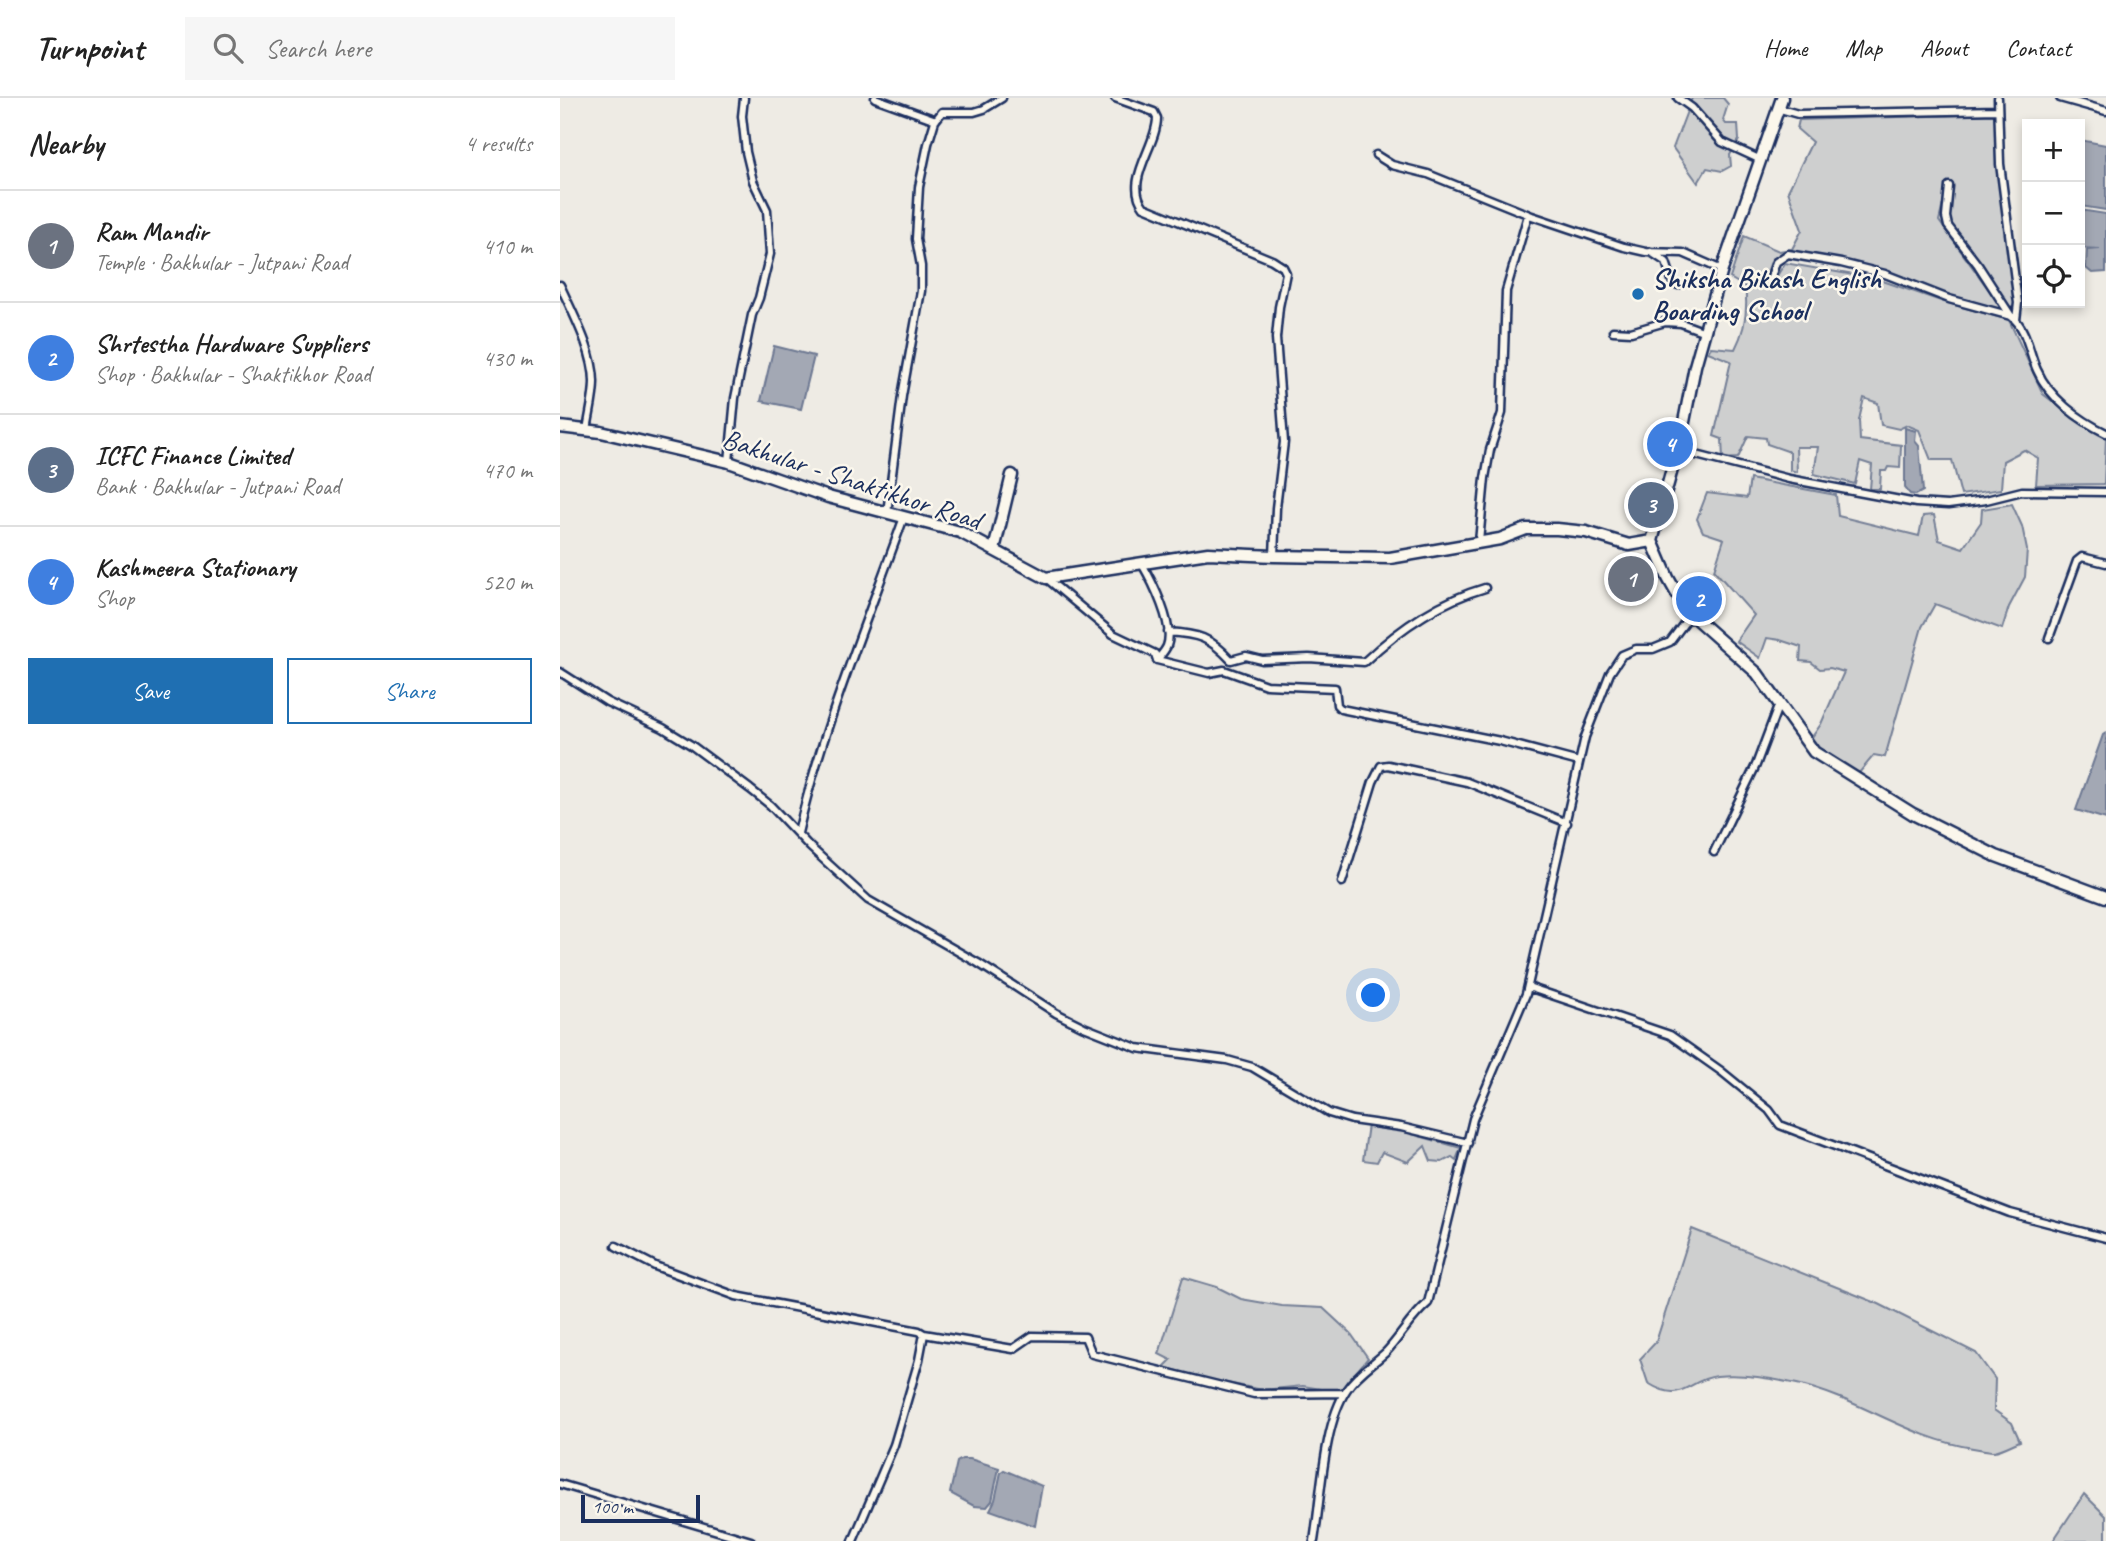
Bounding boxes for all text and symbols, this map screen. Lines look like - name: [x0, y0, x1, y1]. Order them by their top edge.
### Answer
- search box: [185, 17, 675, 80]
- text: Turnpoint: [35, 27, 143, 69]
- icon: search: [209, 29, 247, 67]
- text: Search here: [265, 32, 371, 65]
- text: Home: [1764, 33, 1807, 63]
- text: Map: [1845, 33, 1882, 63]
- text: About: [1920, 33, 1968, 63]
- text: Contact: [2006, 33, 2071, 63]
- map controls: [2022, 119, 2085, 308]
- button: +: [2022, 119, 2085, 182]
- text: Nearby: [28, 125, 104, 163]
- text: 4 results: [465, 129, 532, 158]
- button: −: [2022, 182, 2085, 245]
- text: Ram Mandir: [95, 215, 208, 248]
- text: 1: [46, 232, 56, 261]
- text: 410 m: [483, 232, 532, 261]
- button: locate: [2022, 245, 2085, 308]
- text: Temple · Bakhular - Jutpani Road: [95, 248, 348, 277]
- place label: Shiksha Bikash English Boarding School: [1652, 261, 1882, 328]
- marker: Shiksha Bikash English Boarding School: [1630, 286, 1646, 302]
- text: Shrtestha Hardware Suppliers: [95, 327, 368, 360]
- text: 2: [46, 344, 56, 373]
- text: 430 m: [483, 344, 532, 373]
- text: Shop · Bakhular - Shaktikhor Road: [95, 360, 371, 389]
- pin: 4: [1647, 418, 1693, 470]
- street label: Bakhular - Shaktikhor Road: [718, 421, 989, 539]
- text: ICFC Finance Limited: [95, 439, 290, 472]
- text: 3: [46, 456, 56, 485]
- text: 470 m: [483, 456, 532, 485]
- text: Bank · Bakhular - Jutpani Road: [95, 472, 340, 501]
- pin: 3: [1628, 479, 1674, 531]
- text: Kashmeera Stationary: [95, 551, 295, 584]
- pin: 1: [1608, 553, 1654, 605]
- text: 4: [46, 568, 56, 597]
- text: 520 m: [483, 568, 532, 597]
- pin: 2: [1676, 573, 1722, 625]
- text: Shop: [95, 584, 134, 613]
- button: Save: [28, 658, 273, 724]
- button: Share: [287, 658, 532, 724]
- your location: [1356, 978, 1390, 1012]
- scale bar: [581, 1492, 700, 1524]
- text: 100 m: [592, 1495, 633, 1519]

